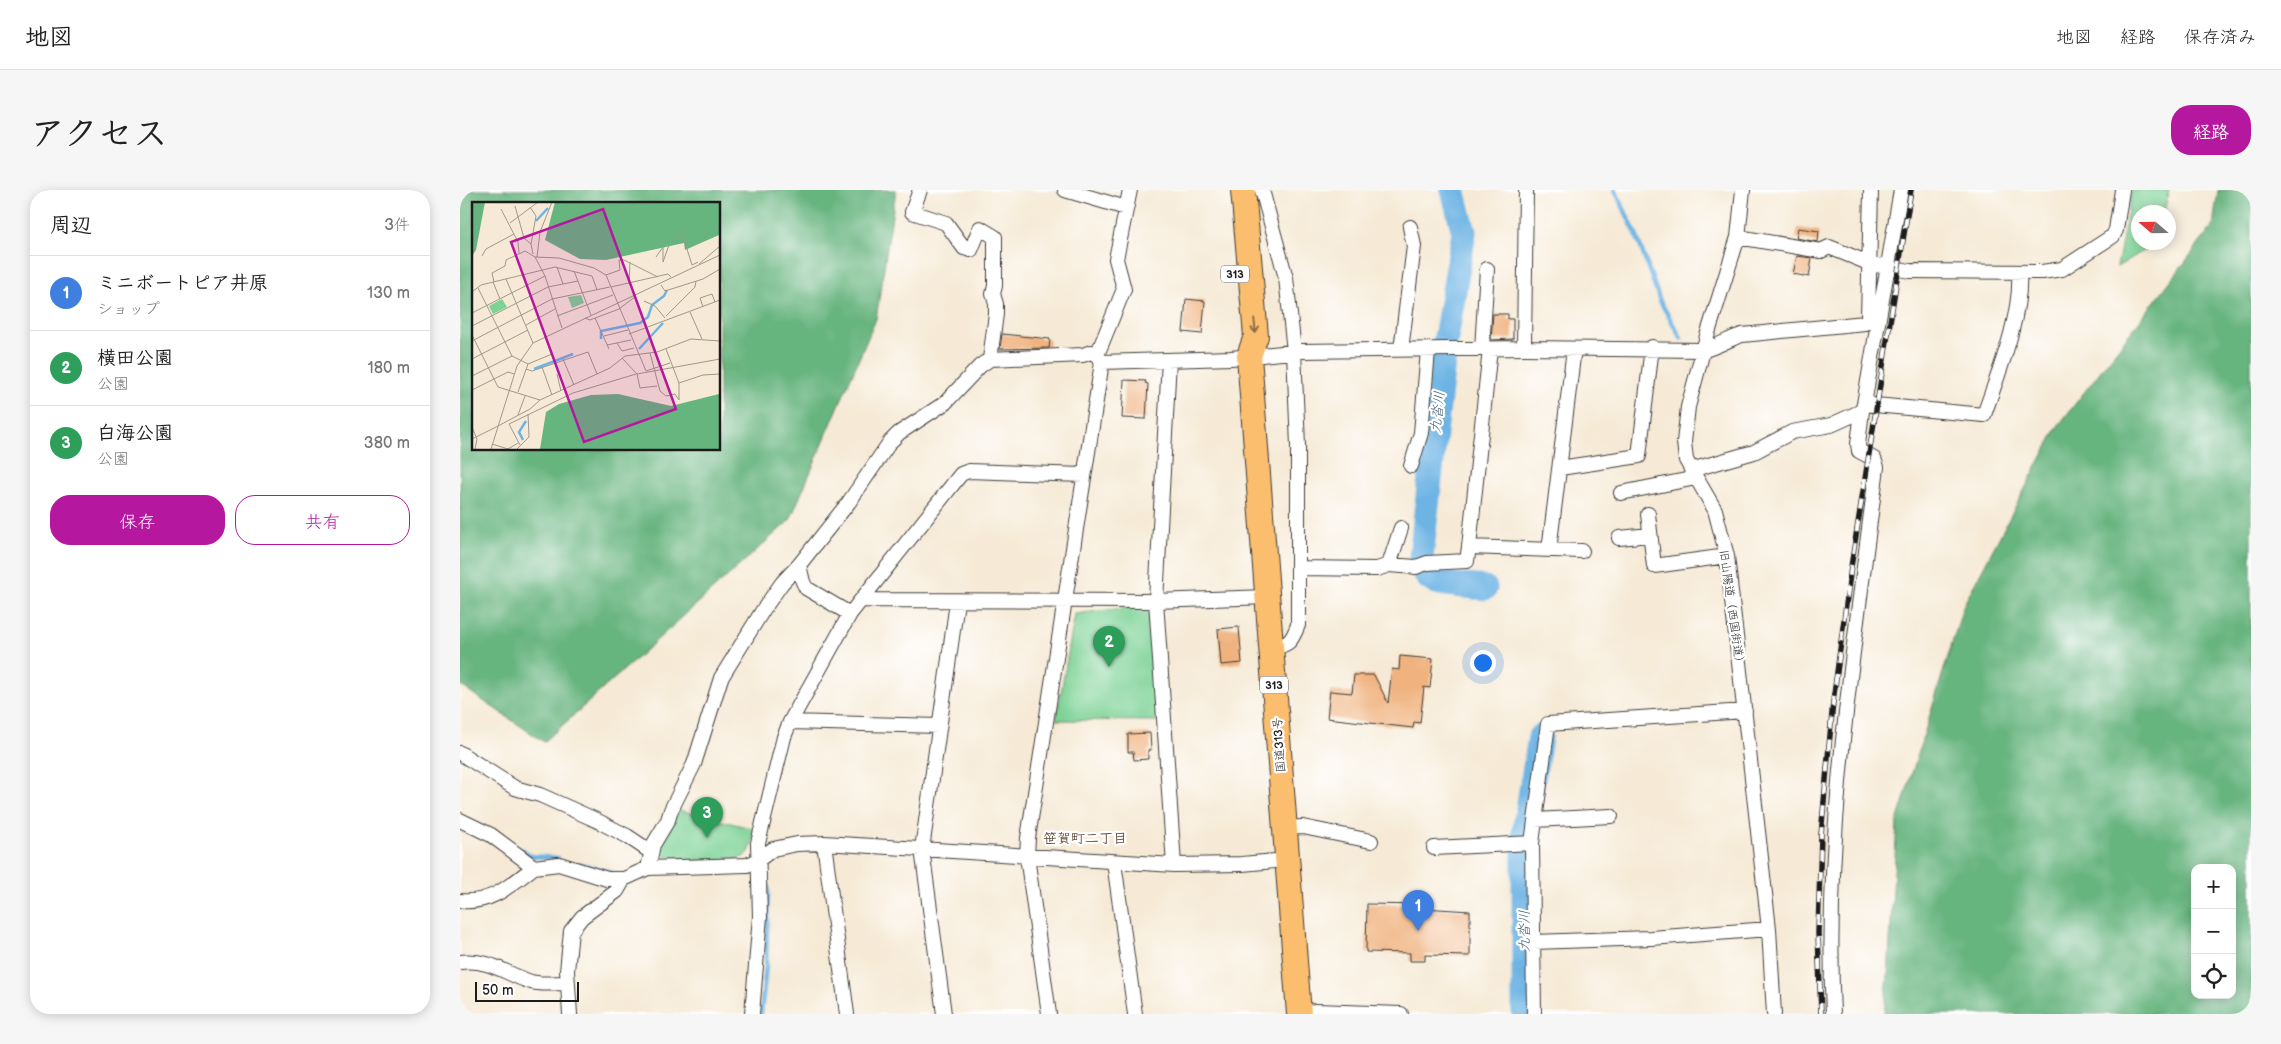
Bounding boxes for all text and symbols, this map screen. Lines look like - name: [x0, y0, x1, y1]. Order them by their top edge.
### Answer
- text: 地図: [25, 23, 73, 52]
- text: 地図: [2056, 27, 2092, 48]
- text: 経路: [2120, 27, 2156, 48]
- text: 保存済み: [2184, 27, 2256, 48]
- button: 経路: [2171, 105, 2251, 155]
- text: アクセス: [30, 113, 168, 156]
- inset map: [472, 202, 720, 450]
- north arrow: [2131, 205, 2176, 250]
- text: 周辺: [50, 213, 92, 238]
- text: 3件: [384, 216, 410, 235]
- road number: 313: [1221, 266, 1249, 282]
- text: ミニボートピア井原: [97, 272, 268, 295]
- text: 1: [63, 284, 69, 303]
- text: 130 m: [367, 284, 410, 303]
- text: ショップ: [97, 300, 160, 319]
- one-way arrow: [1250, 317, 1260, 333]
- text: 横田公園: [97, 347, 173, 370]
- text: 2: [61, 359, 71, 378]
- text: 180 m: [368, 359, 410, 378]
- text: 公園: [97, 375, 129, 394]
- water label: 九沓川: [1427, 390, 1448, 434]
- text: 白海公園: [97, 422, 173, 445]
- text: 3: [61, 434, 71, 453]
- text: 380 m: [364, 434, 410, 453]
- text: 公園: [97, 450, 129, 469]
- button: 保存: [50, 495, 225, 545]
- button: 共有: [235, 495, 410, 545]
- street label: 旧山陽道（西国街道）: [1716, 549, 1747, 670]
- pin: 2: [1093, 626, 1125, 667]
- your location: [1470, 650, 1496, 676]
- road number: 313: [1260, 676, 1288, 694]
- street label: 国道313号: [1270, 717, 1289, 773]
- pin: 3: [691, 797, 723, 838]
- district label: 笹賀町二丁目: [1043, 830, 1127, 847]
- map controls: [2191, 864, 2236, 999]
- button: +: [2191, 864, 2236, 909]
- pin: 1: [1402, 890, 1434, 931]
- button: −: [2191, 909, 2236, 954]
- water label: 九沓川: [1516, 910, 1533, 952]
- button: locate: [2191, 954, 2236, 999]
- scale bar: [475, 979, 579, 1002]
- text: 50 m: [482, 982, 514, 999]

